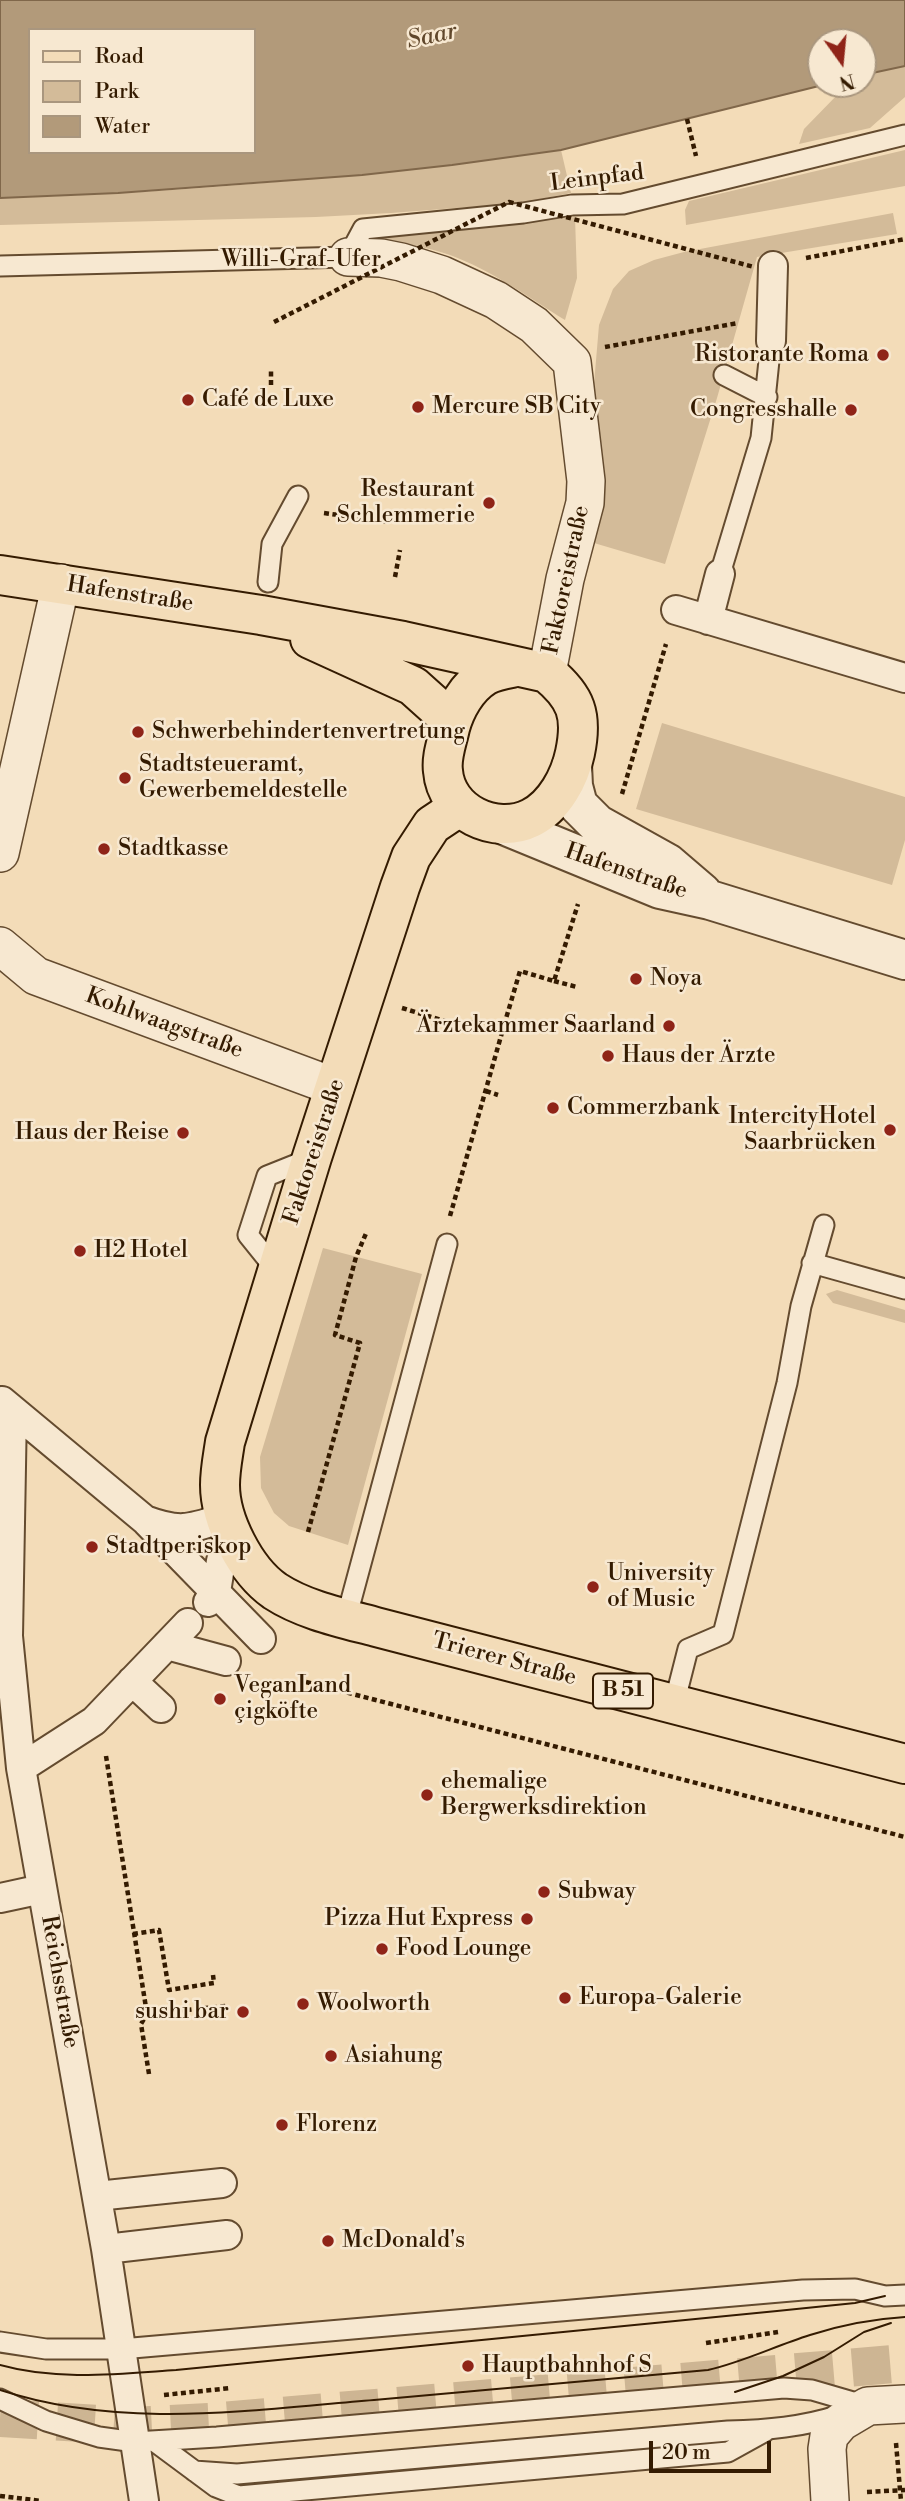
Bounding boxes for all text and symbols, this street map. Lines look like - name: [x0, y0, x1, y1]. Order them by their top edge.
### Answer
- water label: Saar: [404, 18, 460, 56]
- legend: [28, 28, 256, 154]
- north arrow: [807, 28, 877, 98]
- text: Road: [95, 44, 144, 70]
- text: N: [837, 68, 857, 95]
- text: Park: [95, 79, 139, 105]
- text: Water: [95, 114, 150, 140]
- street label: Leinpfad: [549, 160, 645, 198]
- street label: Willi-Graf-Ufer: [221, 246, 381, 274]
- place label: Ristorante Roma: [695, 341, 869, 369]
- marker: Ristorante Roma: [875, 347, 891, 363]
- place label: Café de Luxe: [202, 386, 334, 414]
- marker: Café de Luxe: [180, 392, 196, 408]
- place label: Mercure SB City: [432, 393, 601, 421]
- place label: Congresshalle: [690, 396, 837, 424]
- marker: Mercure SB City: [410, 399, 426, 415]
- marker: Congresshalle: [843, 402, 859, 418]
- place label: Restaurant Schlemmerie: [337, 476, 475, 530]
- marker: Restaurant Schlemmerie: [481, 495, 497, 511]
- street label: Faktoreistraße: [538, 503, 596, 657]
- street label: Hafenstraße: [65, 571, 195, 619]
- place label: Schwerbehindertenvertretung: [152, 718, 465, 746]
- marker: Schwerbehindertenvertretung: [130, 724, 146, 740]
- place label: Stadtsteueramt, Gewerbemeldestelle: [139, 751, 348, 805]
- marker: Stadtsteueramt, Gewerbemeldestelle: [117, 770, 133, 786]
- place label: Stadtkasse: [118, 835, 229, 863]
- street label: Hafenstraße: [561, 838, 691, 906]
- marker: Stadtkasse: [96, 841, 112, 857]
- place label: Noya: [650, 965, 702, 993]
- marker: Noya: [628, 971, 644, 987]
- street label: Kohlwaagstraße: [81, 983, 247, 1065]
- place label: Ärztekammer Saarland: [416, 1012, 655, 1040]
- marker: Ärztekammer Saarland: [661, 1018, 677, 1034]
- place label: Haus der Ärzte: [622, 1042, 776, 1070]
- marker: Haus der Ärzte: [600, 1048, 616, 1064]
- street label: Faktoreistraße: [278, 1076, 352, 1228]
- place label: Commerzbank: [567, 1094, 719, 1122]
- marker: Commerzbank: [545, 1100, 561, 1116]
- place label: IntercityHotel Saarbrücken: [729, 1103, 876, 1157]
- place label: Haus der Reise: [15, 1119, 169, 1147]
- marker: IntercityHotel Saarbrücken: [882, 1122, 898, 1138]
- marker: Haus der Reise: [175, 1125, 191, 1141]
- place label: H2 Hotel: [94, 1237, 188, 1265]
- marker: H2 Hotel: [72, 1243, 88, 1259]
- place label: Stadtperiskop: [106, 1533, 251, 1561]
- marker: Stadtperiskop: [84, 1539, 100, 1555]
- place label: University of Music: [607, 1560, 714, 1614]
- marker: University of Music: [585, 1579, 601, 1595]
- street label: Trierer Straße: [429, 1627, 579, 1693]
- place label: VeganLand çigköfte: [234, 1672, 351, 1726]
- road number: B 51: [593, 1674, 653, 1708]
- marker: VeganLand çigköfte: [212, 1691, 228, 1707]
- place label: ehemalige Bergwerksdirektion: [441, 1768, 647, 1822]
- marker: ehemalige Bergwerksdirektion: [419, 1787, 435, 1803]
- place label: Subway: [558, 1878, 636, 1906]
- marker: Subway: [536, 1884, 552, 1900]
- place label: Pizza Hut Express: [324, 1905, 513, 1933]
- marker: Pizza Hut Express: [519, 1911, 535, 1927]
- street label: Reichsstraße: [34, 1913, 84, 2051]
- place label: Food Lounge: [396, 1935, 531, 1963]
- marker: Food Lounge: [374, 1941, 390, 1957]
- place label: Europa-Galerie: [579, 1984, 742, 2012]
- place label: Woolworth: [317, 1990, 430, 2018]
- marker: Europa-Galerie: [557, 1990, 573, 2006]
- marker: Woolworth: [295, 1996, 311, 2012]
- place label: sushi bar: [135, 1998, 229, 2026]
- marker: sushi bar: [235, 2004, 251, 2020]
- place label: Asiahung: [345, 2042, 443, 2070]
- marker: Asiahung: [323, 2048, 339, 2064]
- place label: Florenz: [296, 2111, 377, 2139]
- marker: Florenz: [274, 2117, 290, 2133]
- place label: McDonald's: [342, 2227, 465, 2255]
- marker: McDonald's: [320, 2233, 336, 2249]
- place label: Hauptbahnhof S: [482, 2352, 652, 2380]
- marker: Hauptbahnhof S: [460, 2358, 476, 2374]
- scale bar: [653, 2428, 776, 2472]
- text: 20 m: [662, 2440, 711, 2466]

